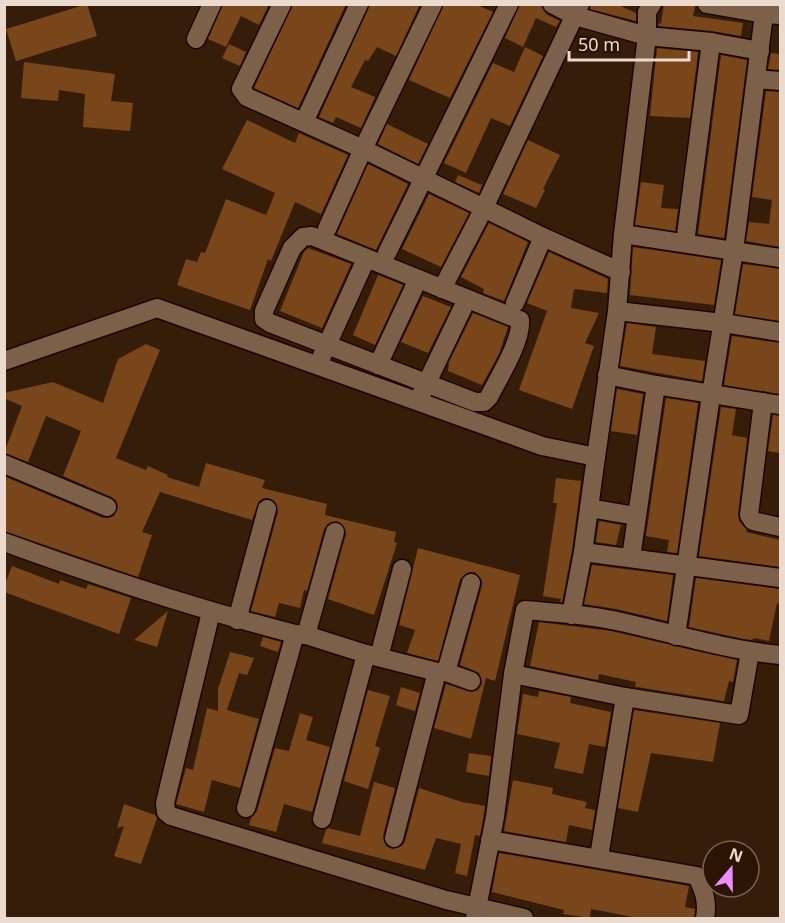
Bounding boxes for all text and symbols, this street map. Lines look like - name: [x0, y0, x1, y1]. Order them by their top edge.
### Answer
- scale bar: [569, 24, 689, 62]
- text: 50 m: [578, 32, 620, 56]
- north arrow: [701, 839, 761, 899]
- text: N: [726, 842, 746, 867]

